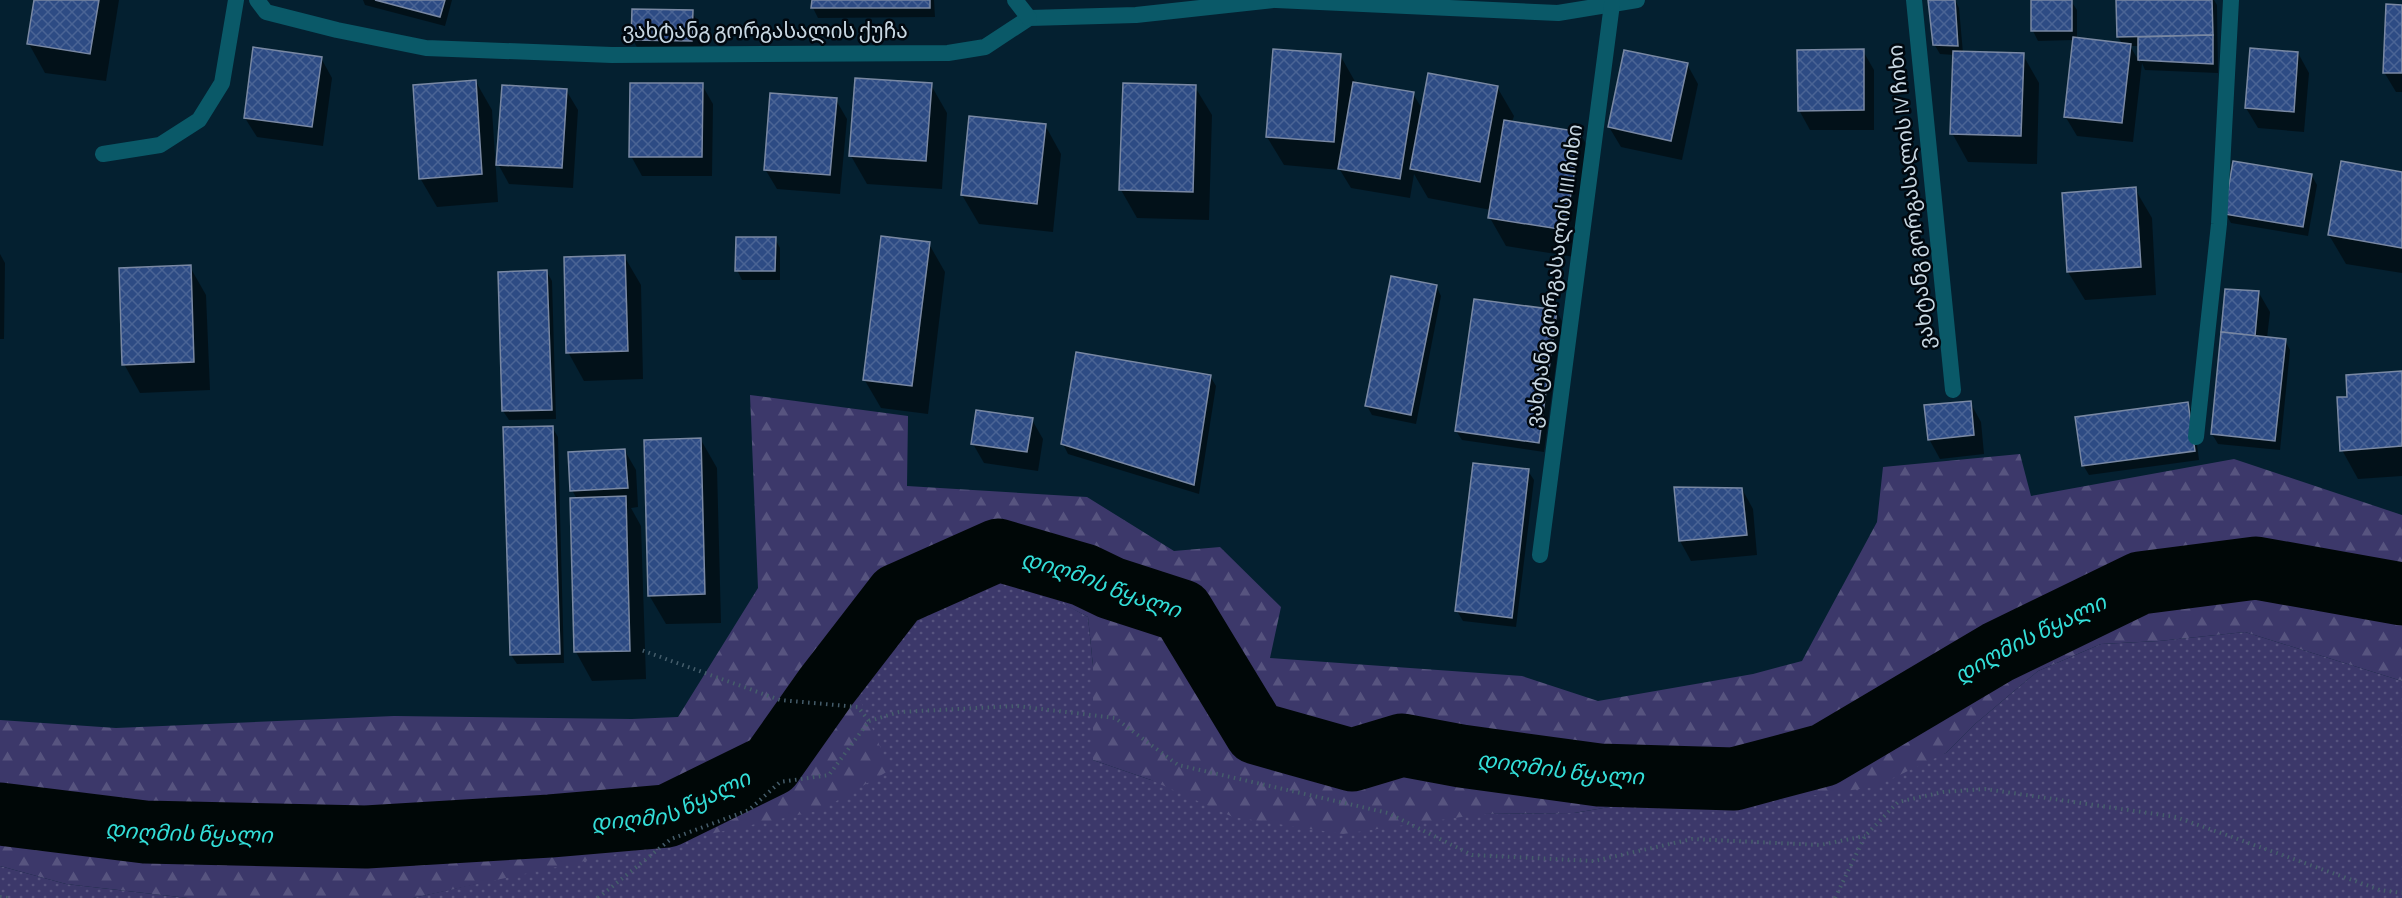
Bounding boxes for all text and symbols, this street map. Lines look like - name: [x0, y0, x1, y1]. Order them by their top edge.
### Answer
- street label: ვახტანგ გორგასალის ქუჩა: [622, 21, 908, 44]
- street label: ვახტანგ გორგასალის IV ჩიხი: [1885, 43, 1940, 350]
- street label: ვახტანგ გორგასალის III ჩიხი: [1523, 123, 1588, 429]
- water label: დიღმის წყალი: [1018, 547, 1185, 622]
- water label: დიღმის წყალი: [1951, 591, 2111, 689]
- water label: დიღმის წყალი: [1475, 748, 1645, 790]
- water label: დიღმის წყალი: [590, 766, 755, 836]
- water label: დიღმის წყალი: [104, 817, 274, 849]

